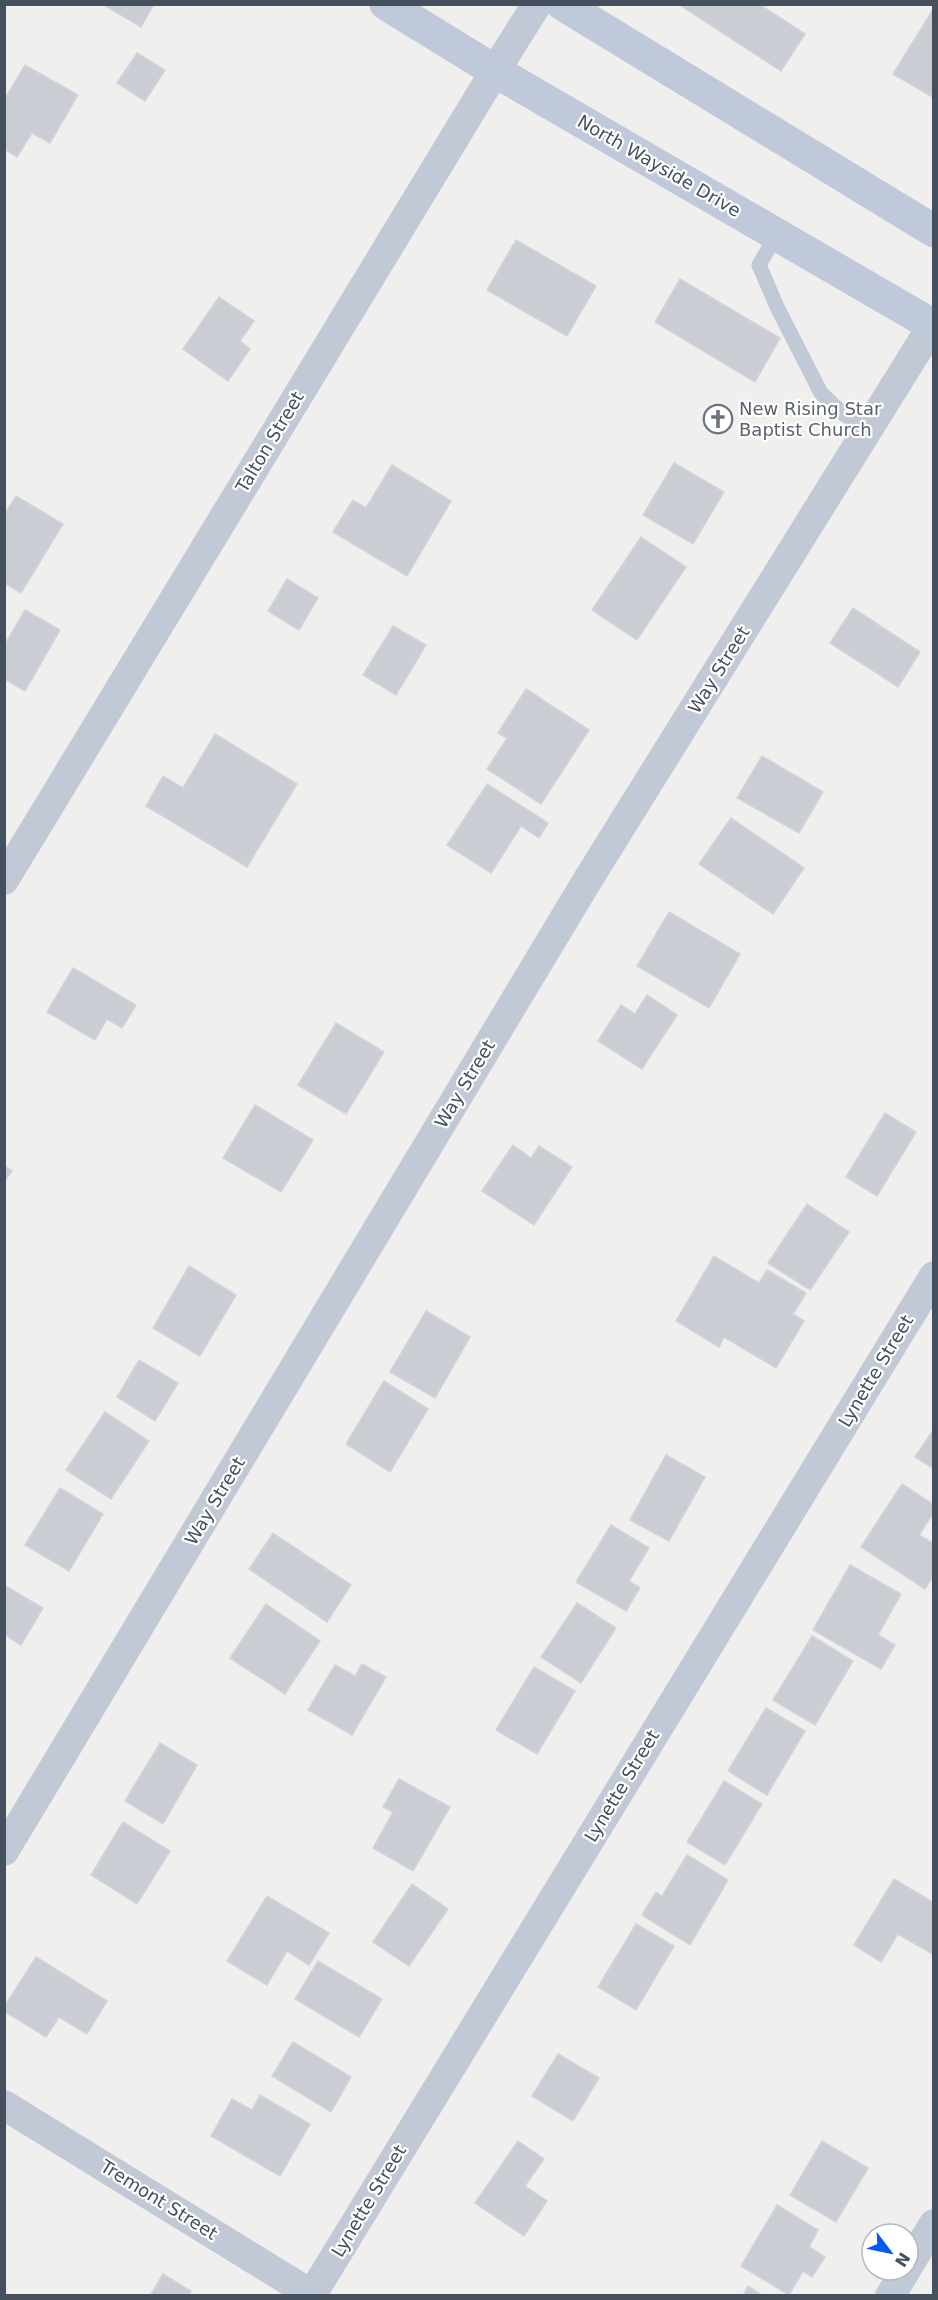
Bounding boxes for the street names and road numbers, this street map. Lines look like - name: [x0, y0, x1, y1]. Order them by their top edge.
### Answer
- street label: North Wayside Drive: [574, 110, 745, 221]
- street label: Talton Street: [231, 387, 308, 497]
- street label: Way Street: [684, 622, 754, 717]
- street label: Way Street: [430, 1036, 499, 1131]
- street label: Lynette Street: [834, 1311, 917, 1431]
- street label: Way Street: [180, 1453, 249, 1548]
- street label: Lynette Street: [580, 1726, 663, 1846]
- street label: Lynette Street: [327, 2141, 410, 2261]
- street label: Tremont Street: [96, 2155, 222, 2244]

